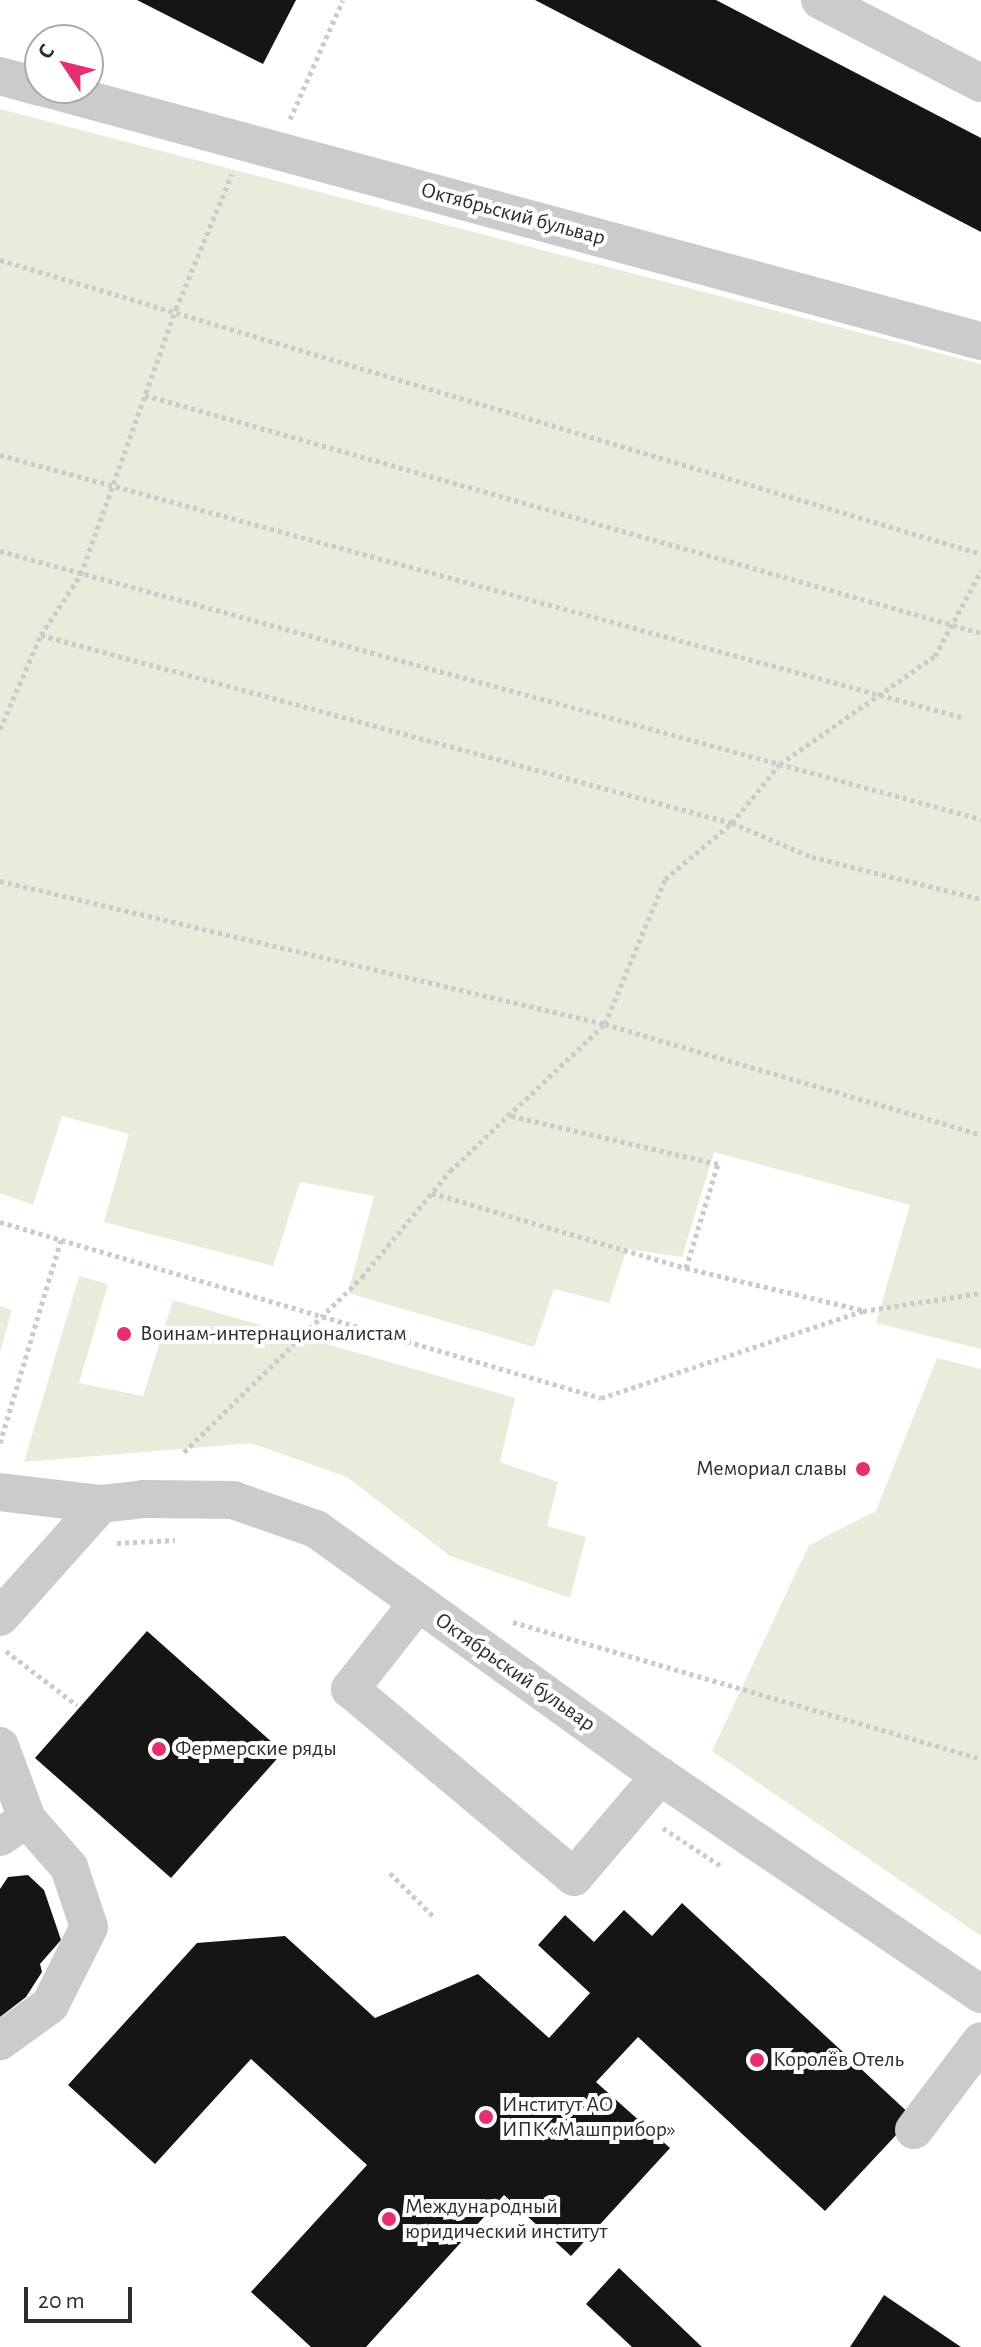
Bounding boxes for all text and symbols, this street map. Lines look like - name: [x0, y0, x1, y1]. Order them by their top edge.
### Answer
- north arrow: [24, 24, 104, 104]
- text: С: [33, 40, 58, 63]
- street label: Октябрьский бульвар: [418, 177, 608, 251]
- place label: Воинам-интернационалистам: [140, 1321, 407, 1347]
- marker: Воинам-интернационалистам: [115, 1325, 133, 1343]
- place label: Мемориал славы: [696, 1456, 847, 1482]
- marker: Мемориал славы: [854, 1460, 872, 1478]
- street label: Октябрьский бульвар: [430, 1607, 600, 1737]
- place label: Фермерские ряды: [175, 1736, 337, 1762]
- marker: Фермерские ряды: [150, 1740, 168, 1758]
- place label: Королёв Отель: [773, 2047, 904, 2073]
- marker: Королёв Отель: [748, 2051, 766, 2069]
- place label: Институт АО ИПК «Машприбор»: [502, 2091, 676, 2142]
- marker: Институт АО ИПК «Машприбор»: [477, 2108, 495, 2126]
- place label: Международный юридический институт: [405, 2193, 607, 2244]
- marker: Международный юридический институт: [380, 2210, 398, 2228]
- scale bar: [28, 2271, 136, 2321]
- text: 20 m: [38, 2289, 85, 2313]

